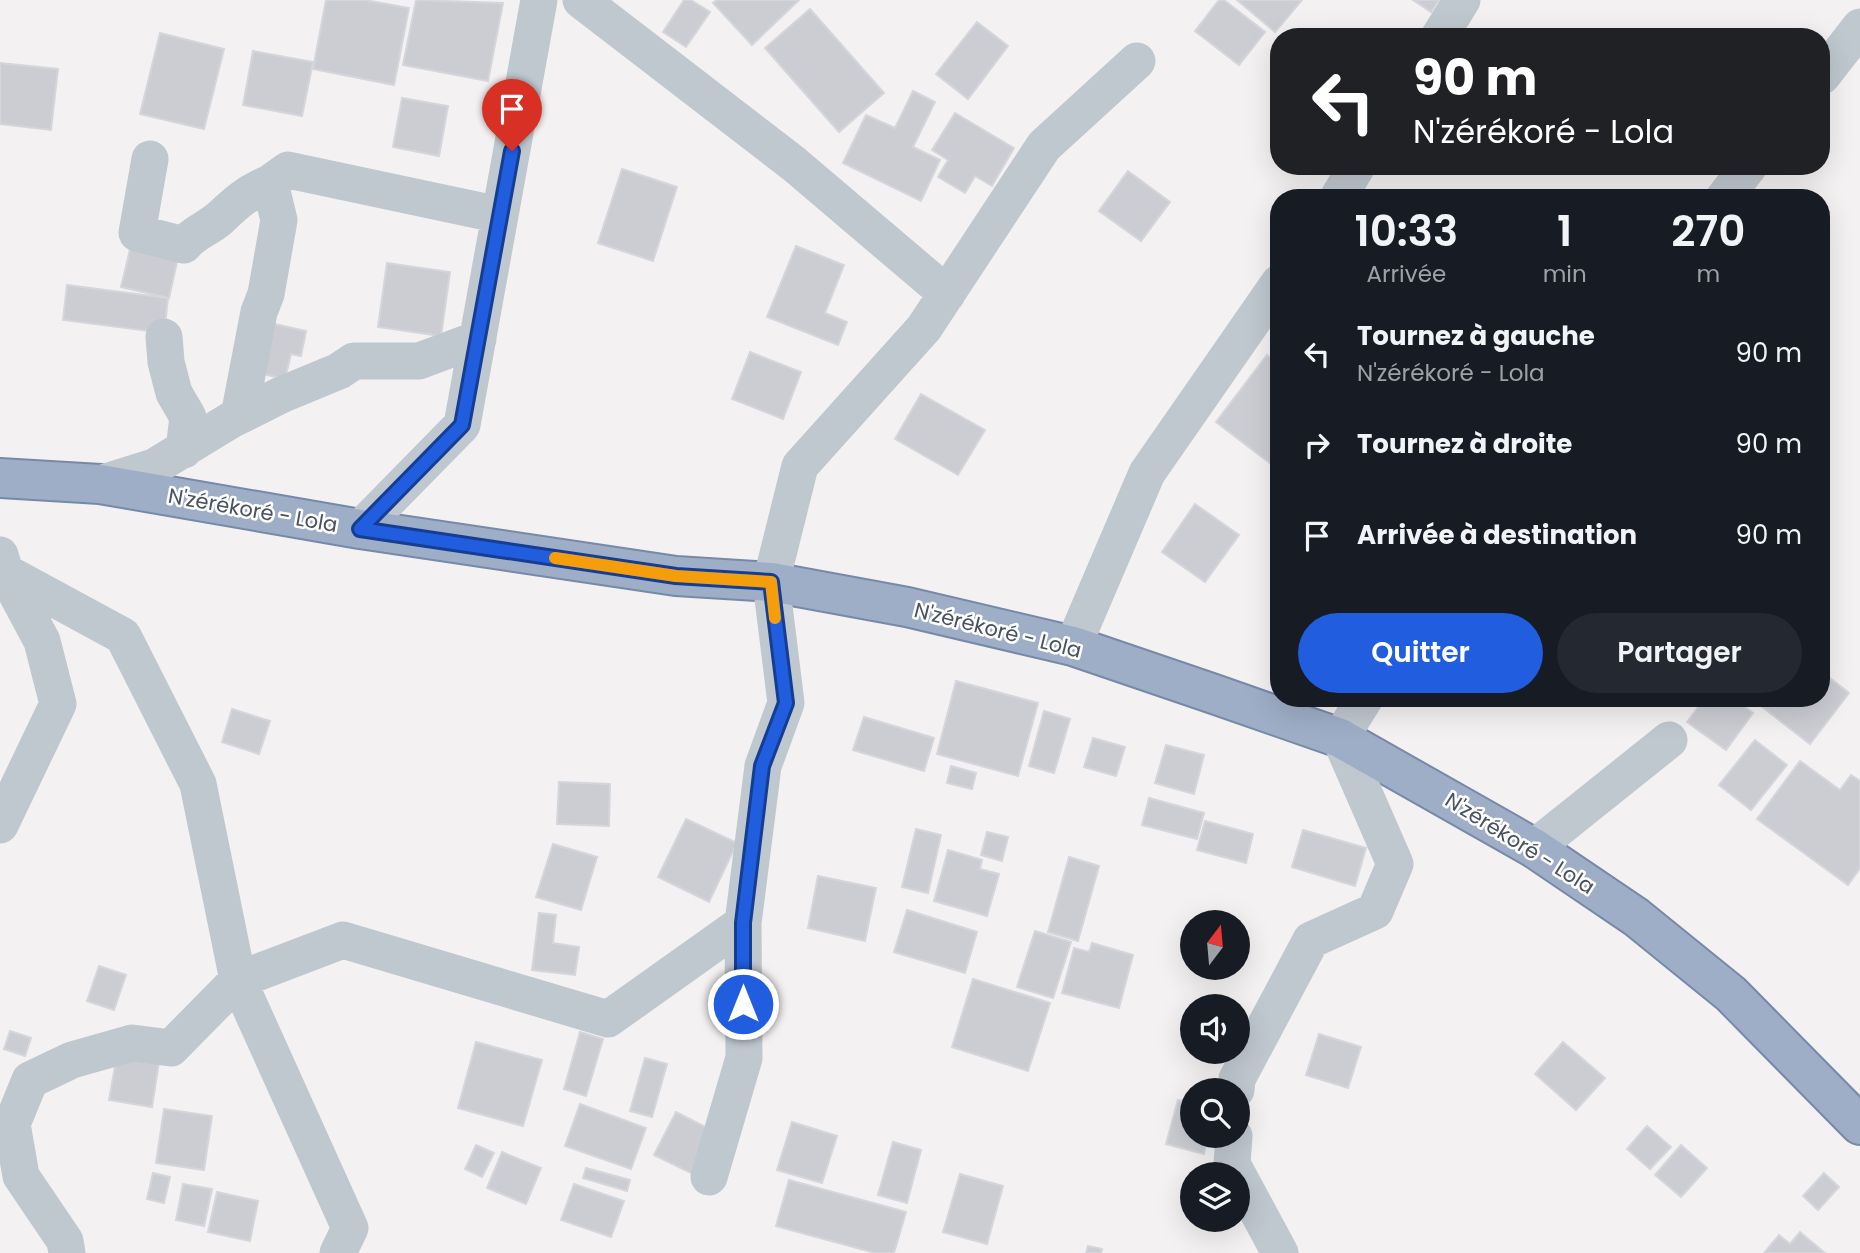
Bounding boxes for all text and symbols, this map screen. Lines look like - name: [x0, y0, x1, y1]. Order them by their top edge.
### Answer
- text: 90 m: [1413, 44, 1537, 112]
- icon: left: [1298, 56, 1389, 147]
- pin: [482, 79, 542, 151]
- icon: arrive: [493, 90, 531, 128]
- text: N'zérékoré - Lola: [1413, 109, 1674, 154]
- text: 10:33: [1354, 202, 1458, 261]
- text: 1: [1557, 202, 1572, 261]
- text: 270: [1671, 202, 1746, 261]
- text: Arrivée: [1366, 258, 1446, 290]
- text: min: [1543, 258, 1587, 290]
- text: m: [1697, 258, 1720, 290]
- text: Tournez à gauche: [1357, 318, 1595, 354]
- icon: left: [1298, 335, 1336, 373]
- text: 90 m: [1736, 335, 1802, 371]
- text: N'zérékoré - Lola: [1357, 357, 1545, 389]
- icon: right: [1298, 426, 1336, 464]
- text: Tournez à droite: [1357, 426, 1572, 462]
- text: 90 m: [1736, 426, 1802, 462]
- street label: N'zérékoré - Lola: [166, 481, 340, 539]
- icon: arrive: [1298, 517, 1336, 555]
- text: Arrivée à destination: [1357, 517, 1637, 553]
- text: 90 m: [1736, 517, 1802, 553]
- street label: N'zérékoré - Lola: [911, 595, 1085, 665]
- button: Quitter: [1298, 613, 1543, 693]
- button: Partager: [1557, 613, 1802, 693]
- street label: N'zérékoré - Lola: [1440, 785, 1600, 901]
- north arrow: [1180, 910, 1250, 980]
- map controls: [1180, 910, 1250, 1232]
- position arrow: [706, 967, 780, 1041]
- button: sound: [1180, 994, 1250, 1064]
- button: search: [1180, 1078, 1250, 1148]
- button: layers: [1180, 1162, 1250, 1232]

